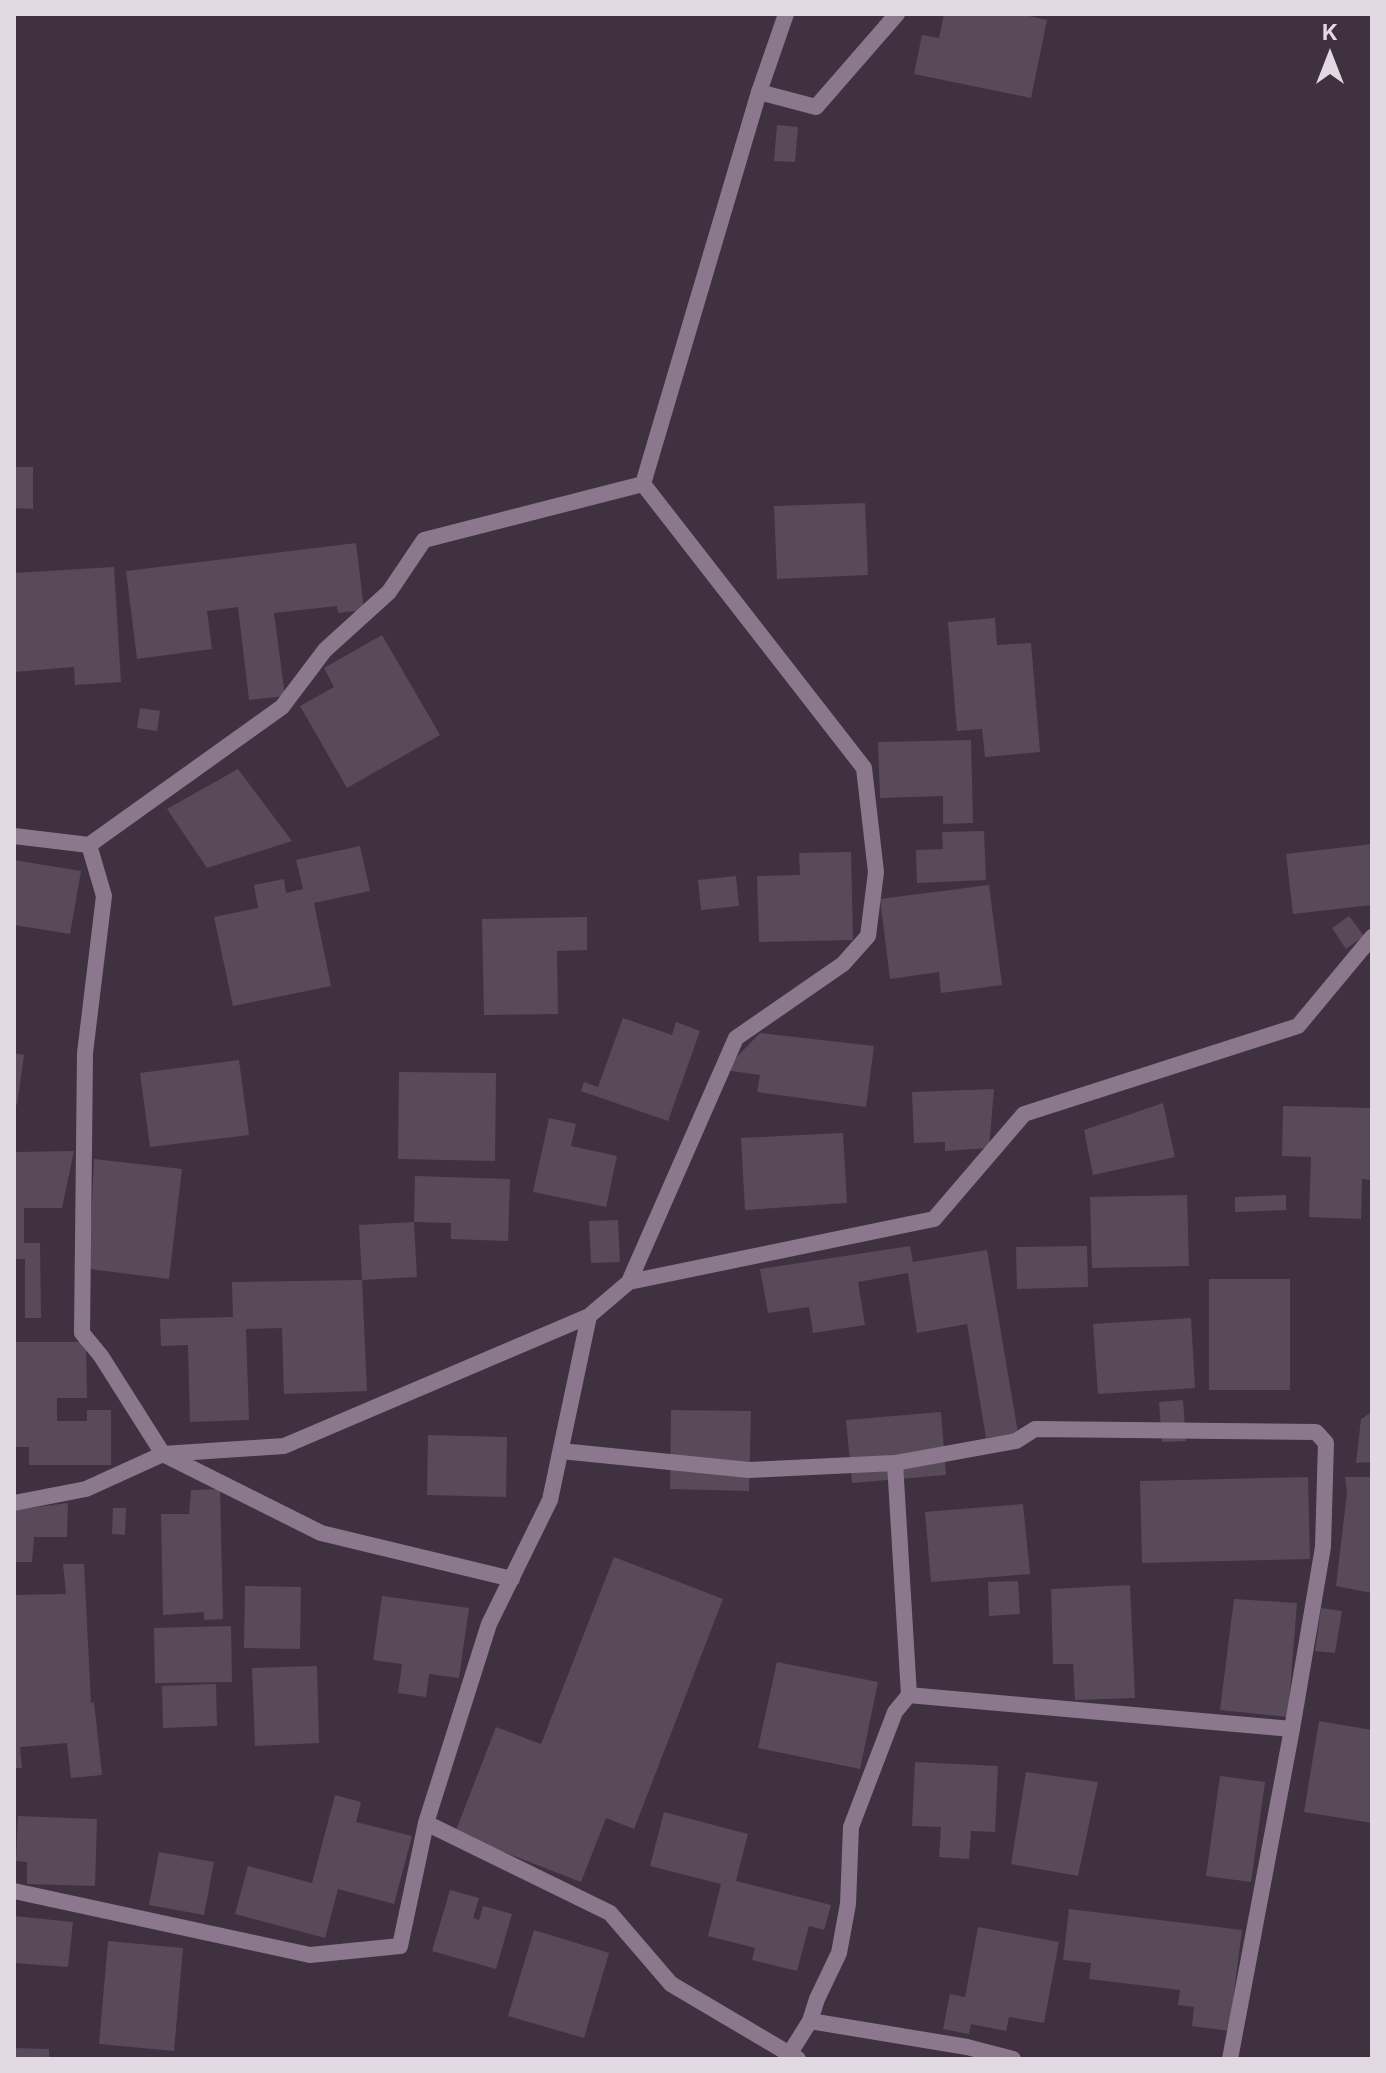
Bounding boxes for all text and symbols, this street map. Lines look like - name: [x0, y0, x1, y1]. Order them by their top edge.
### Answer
- north arrow: [1290, 16, 1370, 96]
- text: K: [1322, 19, 1338, 45]

